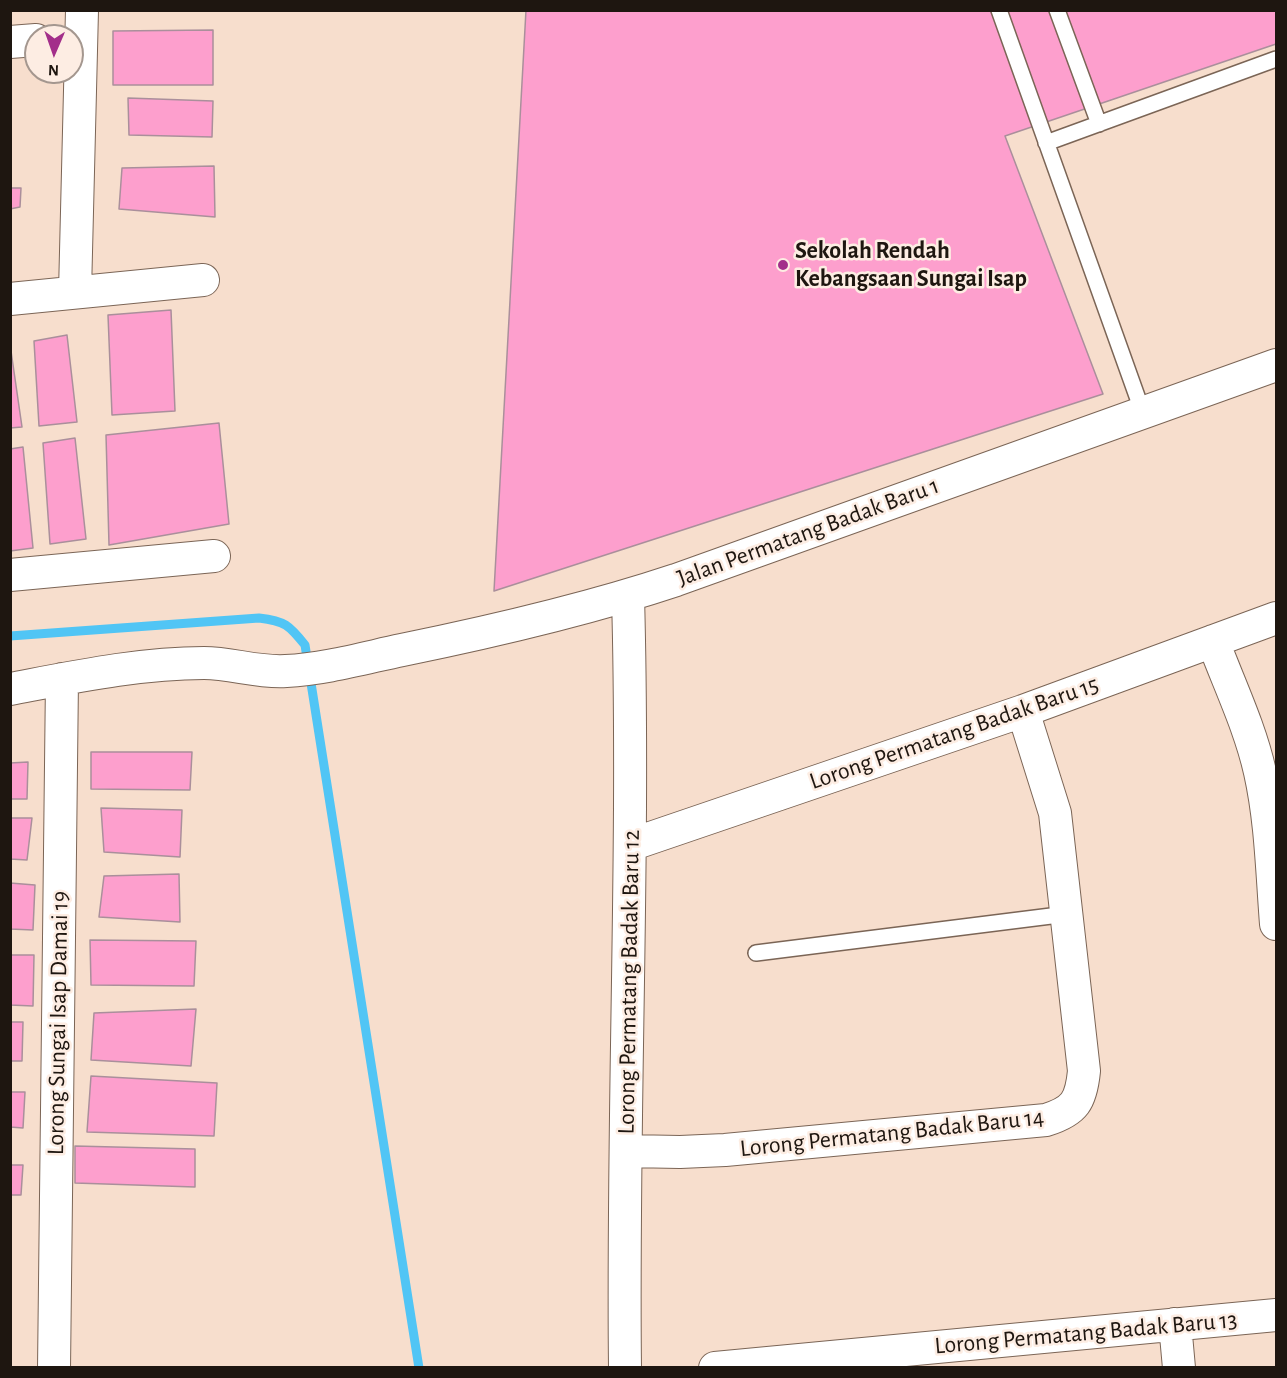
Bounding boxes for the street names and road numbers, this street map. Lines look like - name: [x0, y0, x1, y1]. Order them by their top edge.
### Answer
- street label: Jalan Permatang Badak Baru 1: [673, 471, 943, 593]
- street label: Lorong Permatang Badak Baru 15: [806, 670, 1102, 796]
- street label: Lorong Permatang Badak Baru 12: [612, 829, 646, 1135]
- street label: Lorong Sungai Isap Damai 19: [41, 891, 75, 1155]
- street label: Lorong Permatang Badak Baru 14: [739, 1103, 1045, 1163]
- street label: Lorong Permatang Badak Baru 13: [933, 1305, 1239, 1361]

